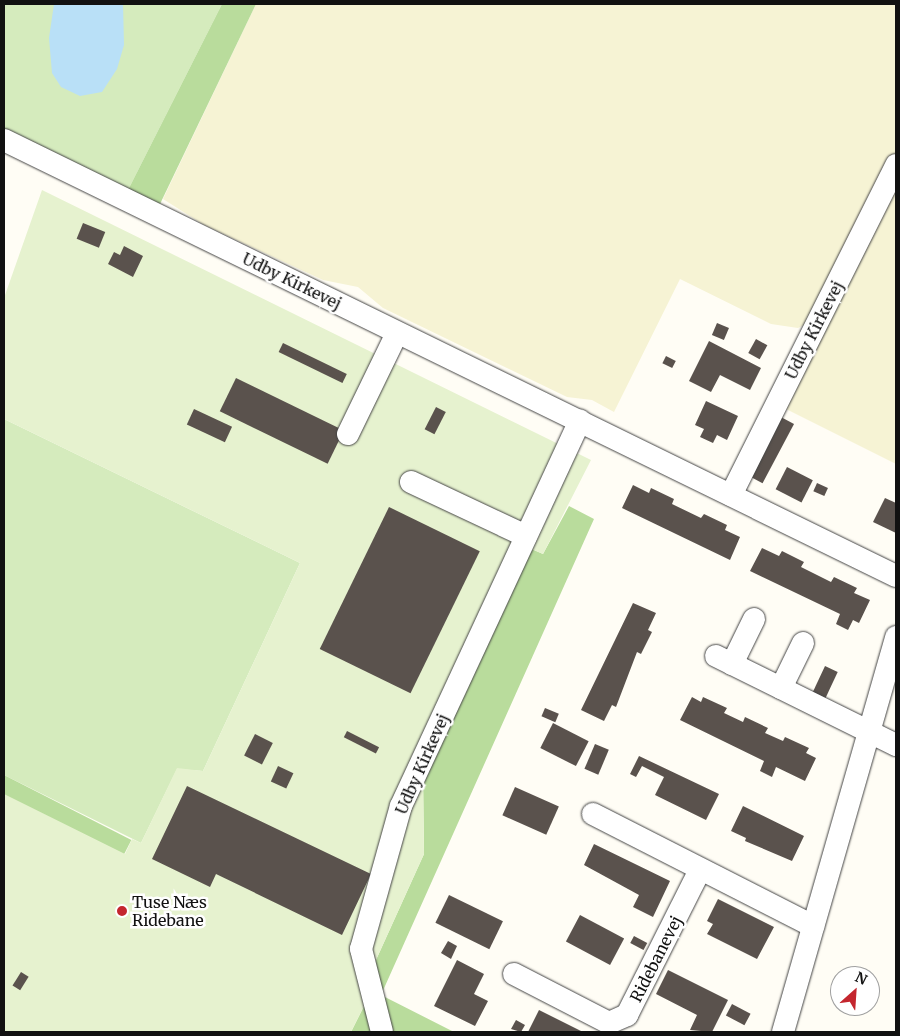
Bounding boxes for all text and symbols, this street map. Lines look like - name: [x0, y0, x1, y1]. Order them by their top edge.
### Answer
- street label: Udby Kirkevej: [239, 249, 345, 313]
- street label: Udby Kirkevej: [781, 278, 847, 382]
- street label: Udby Kirkevej: [391, 711, 453, 817]
- place label: Tuse Næs Ridebane: [132, 892, 207, 930]
- marker: Tuse Næs Ridebane: [116, 905, 128, 917]
- street label: Ridebanevej: [626, 913, 686, 1005]
- north arrow: [830, 966, 880, 1016]
- text: N: [852, 968, 870, 989]

